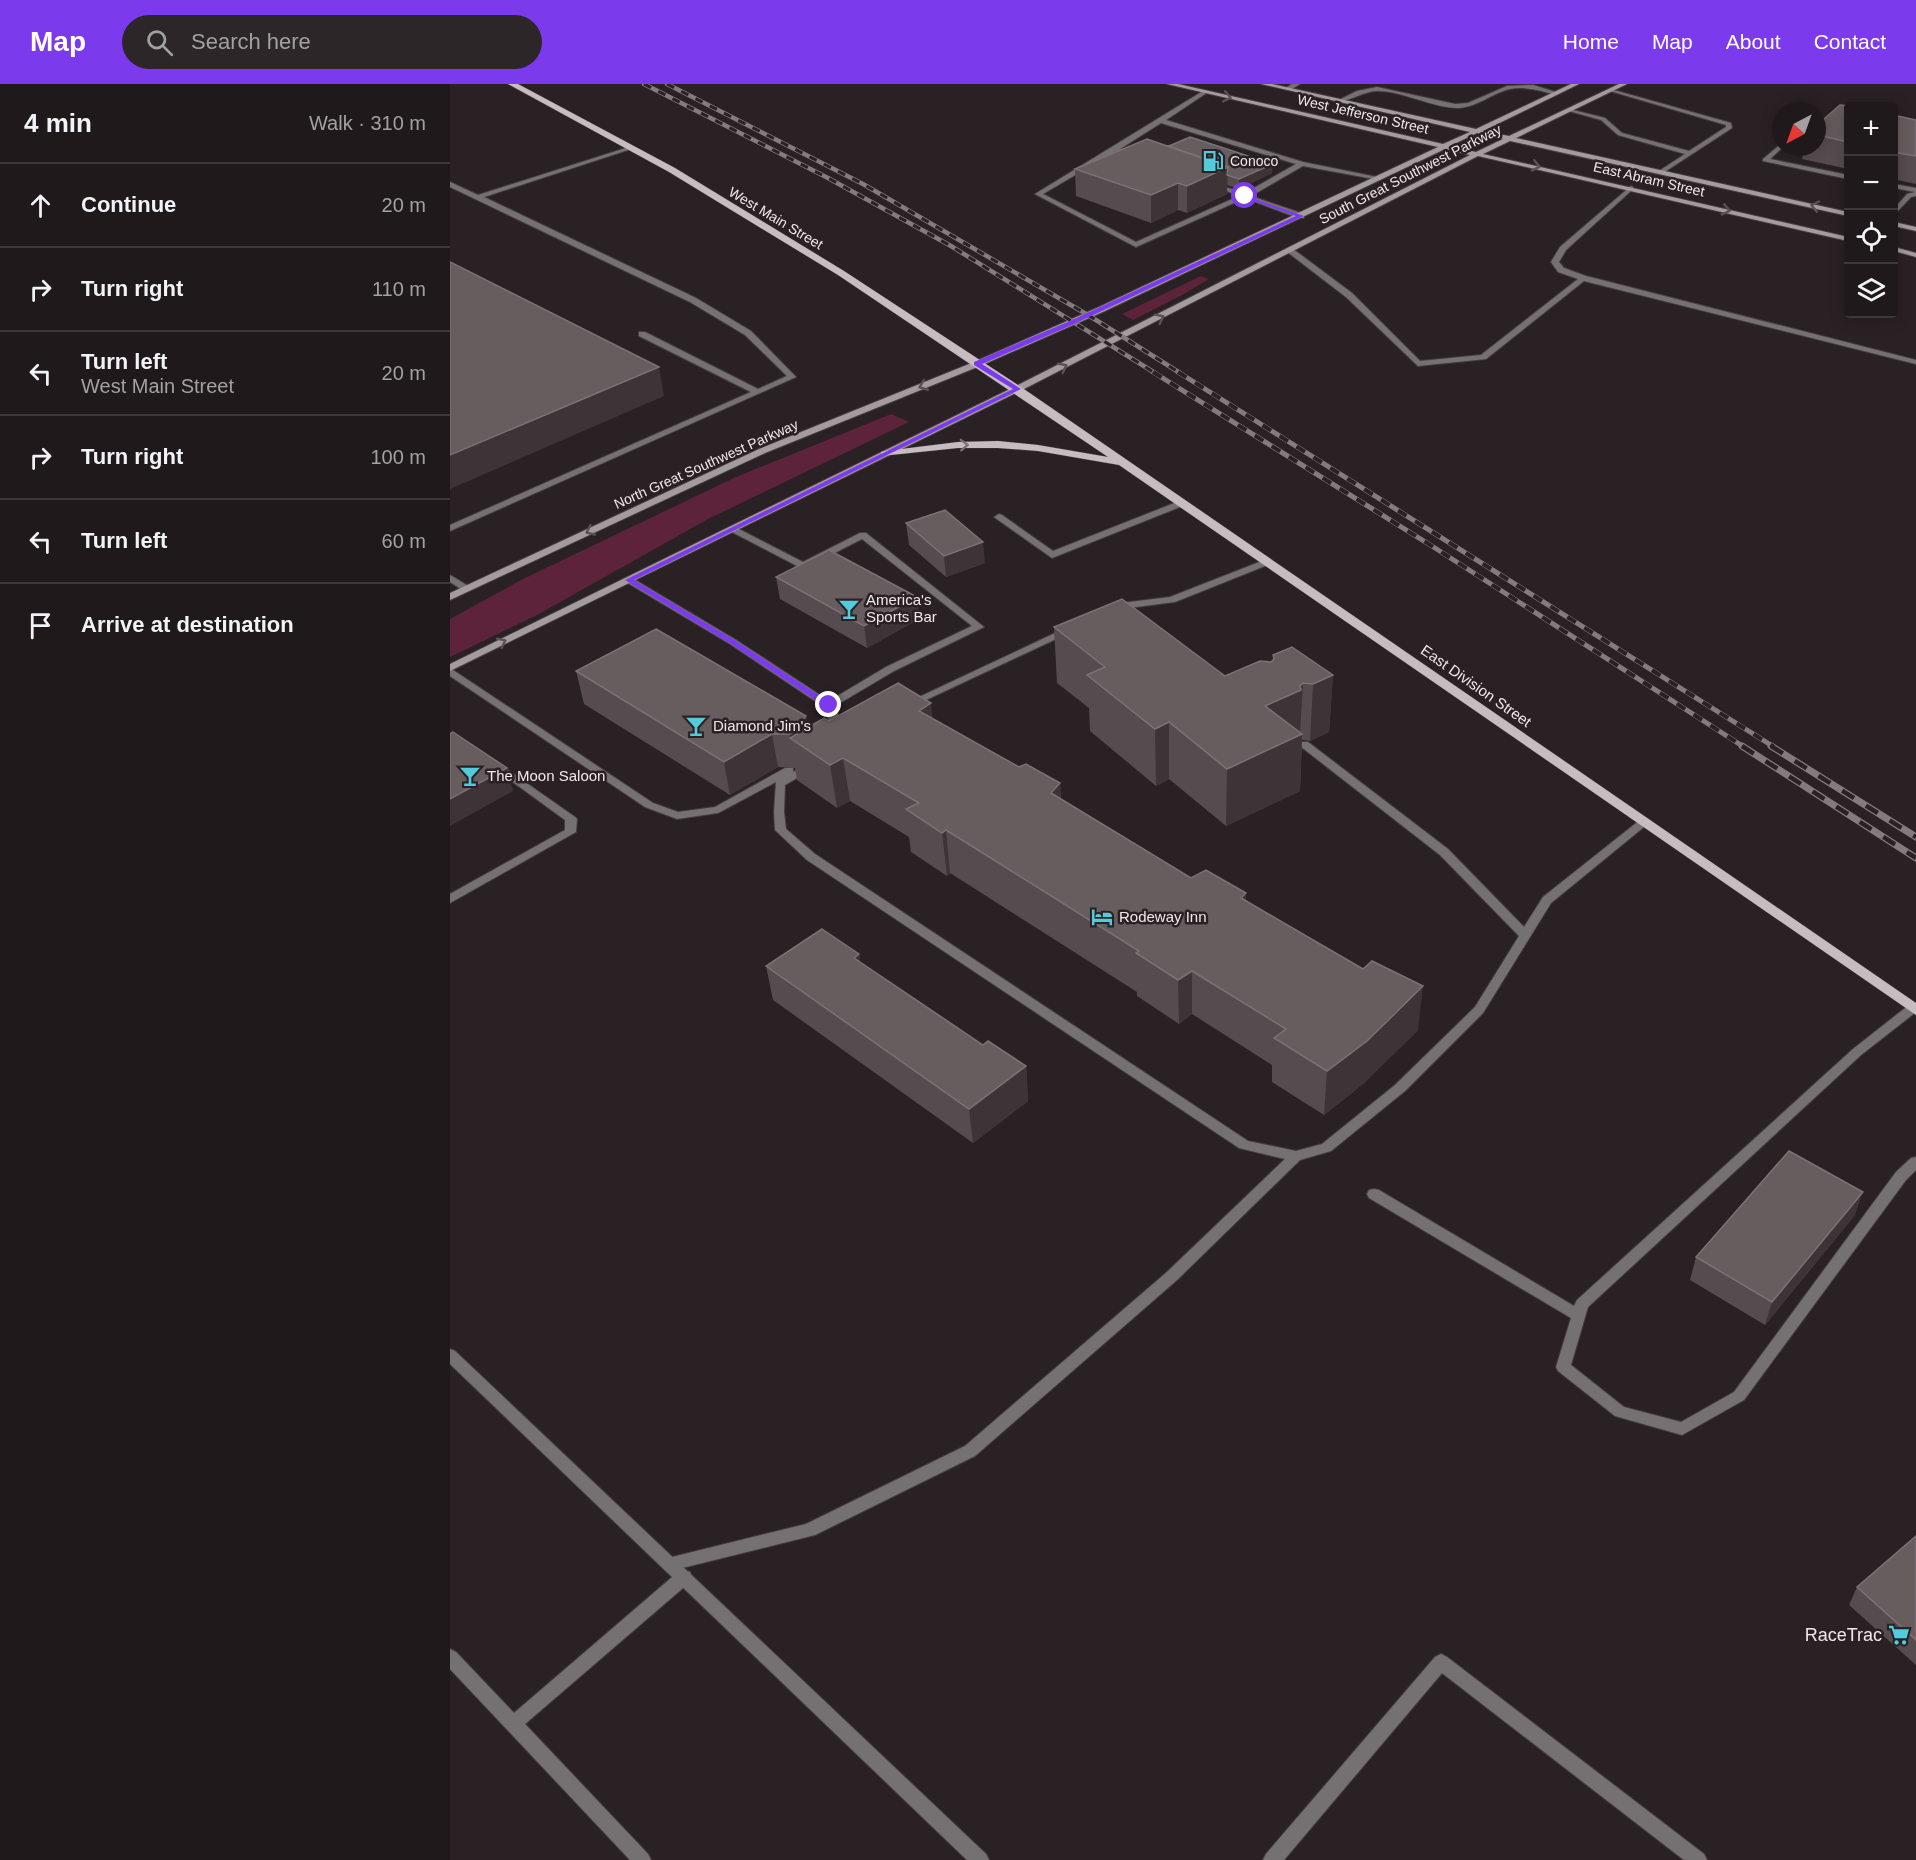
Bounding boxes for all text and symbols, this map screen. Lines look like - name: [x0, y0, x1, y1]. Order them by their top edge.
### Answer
- search box: [122, 15, 542, 69]
- text: Map: [30, 26, 86, 57]
- icon: search: [143, 26, 176, 59]
- text: Search here: [191, 29, 311, 54]
- text: Home: [1563, 30, 1619, 53]
- text: Map: [1652, 30, 1693, 53]
- text: About: [1726, 30, 1781, 53]
- text: Contact: [1814, 30, 1886, 53]
- one-way arrow: [1222, 89, 1232, 102]
- street label: West Jefferson Street: [1296, 91, 1430, 137]
- north arrow: [1772, 102, 1826, 156]
- map controls: [1844, 102, 1898, 318]
- button: +: [1844, 102, 1898, 156]
- text: 4 min: [24, 108, 92, 138]
- text: Walk · 310 m: [309, 112, 426, 134]
- street label: South Great Southwest Parkway: [1316, 121, 1504, 227]
- fuel station icon: Conoco: [1201, 149, 1225, 173]
- place label: Conoco: [1230, 153, 1278, 169]
- button: −: [1844, 156, 1898, 210]
- street label: East Abram Street: [1592, 158, 1706, 200]
- one-way arrow: [1531, 159, 1541, 172]
- route start: [1231, 182, 1257, 208]
- street label: West Main Street: [726, 184, 826, 252]
- icon: ahead: [24, 189, 57, 222]
- text: Continue: [81, 192, 176, 217]
- text: 20 m: [382, 194, 426, 216]
- one-way arrow: [1811, 201, 1821, 214]
- one-way arrow: [1721, 203, 1731, 216]
- button: locate: [1844, 210, 1898, 264]
- button: layers: [1844, 264, 1898, 318]
- icon: right: [24, 273, 57, 306]
- text: Turn right: [81, 276, 183, 301]
- text: 110 m: [372, 278, 426, 300]
- one-way arrow: [1154, 314, 1164, 325]
- text: Turn left: [81, 349, 167, 374]
- icon: left: [24, 357, 57, 390]
- text: 20 m: [382, 362, 426, 384]
- one-way arrow: [1056, 362, 1067, 374]
- text: West Main Street: [81, 375, 234, 397]
- one-way arrow: [918, 379, 929, 391]
- street label: North Great Southwest Parkway: [611, 416, 801, 512]
- one-way arrow: [960, 439, 969, 451]
- icon: right: [24, 441, 57, 474]
- text: Turn right: [81, 444, 183, 469]
- text: 100 m: [370, 446, 426, 468]
- one-way arrow: [586, 524, 597, 536]
- icon: left: [24, 525, 57, 558]
- text: Turn left: [81, 528, 167, 553]
- text: 60 m: [382, 530, 426, 552]
- place label: America's Sports Bar: [866, 591, 937, 625]
- bar icon: America's Sports Bar: [837, 597, 861, 621]
- icon: arrive: [24, 609, 57, 642]
- text: Arrive at destination: [81, 612, 294, 637]
- one-way arrow: [496, 638, 507, 650]
- street label: East Division Street: [1418, 641, 1535, 731]
- route end: [815, 691, 841, 717]
- bar icon: Diamond Jim's: [684, 714, 708, 738]
- place label: Diamond Jim's: [713, 717, 811, 734]
- bar icon: The Moon Saloon: [458, 764, 482, 788]
- place label: The Moon Saloon: [487, 767, 605, 784]
- hotel icon: Rodeway Inn: [1090, 905, 1114, 929]
- place label: Rodeway Inn: [1119, 908, 1207, 925]
- supermarket icon: RaceTrac: [1887, 1623, 1911, 1647]
- place label: RaceTrac: [1805, 1625, 1882, 1645]

